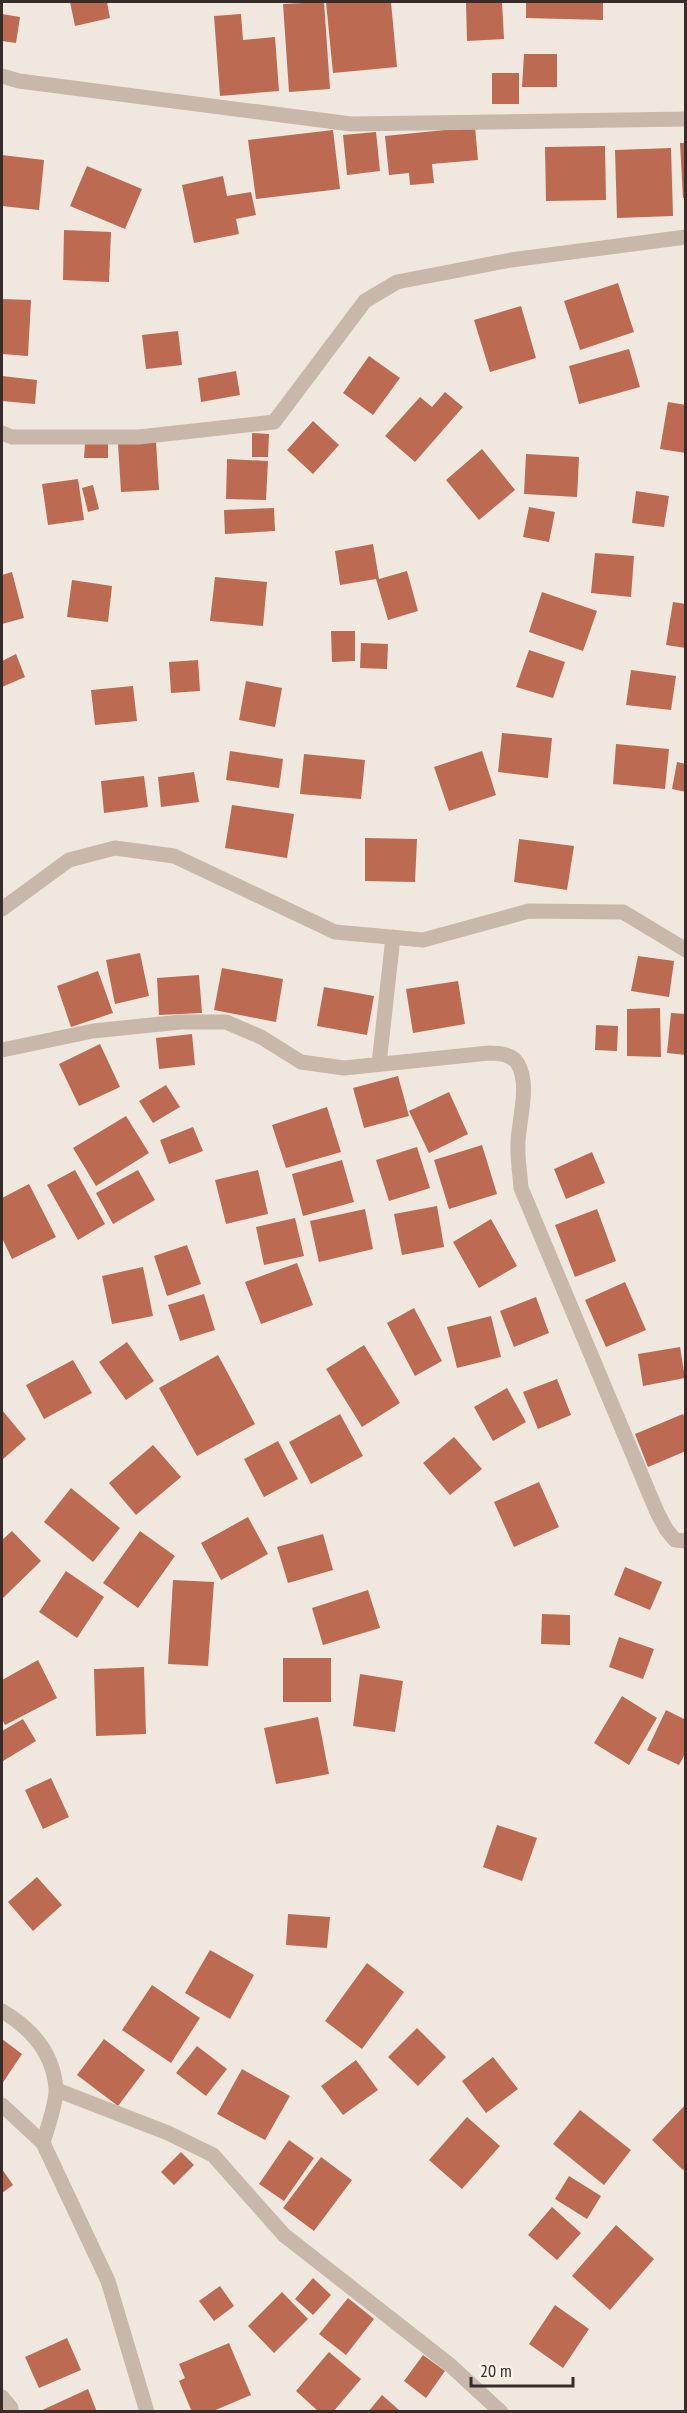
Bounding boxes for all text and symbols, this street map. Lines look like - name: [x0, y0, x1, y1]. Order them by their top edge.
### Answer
- scale bar: [471, 2350, 573, 2388]
- text: 20 m: [480, 2359, 512, 2382]

